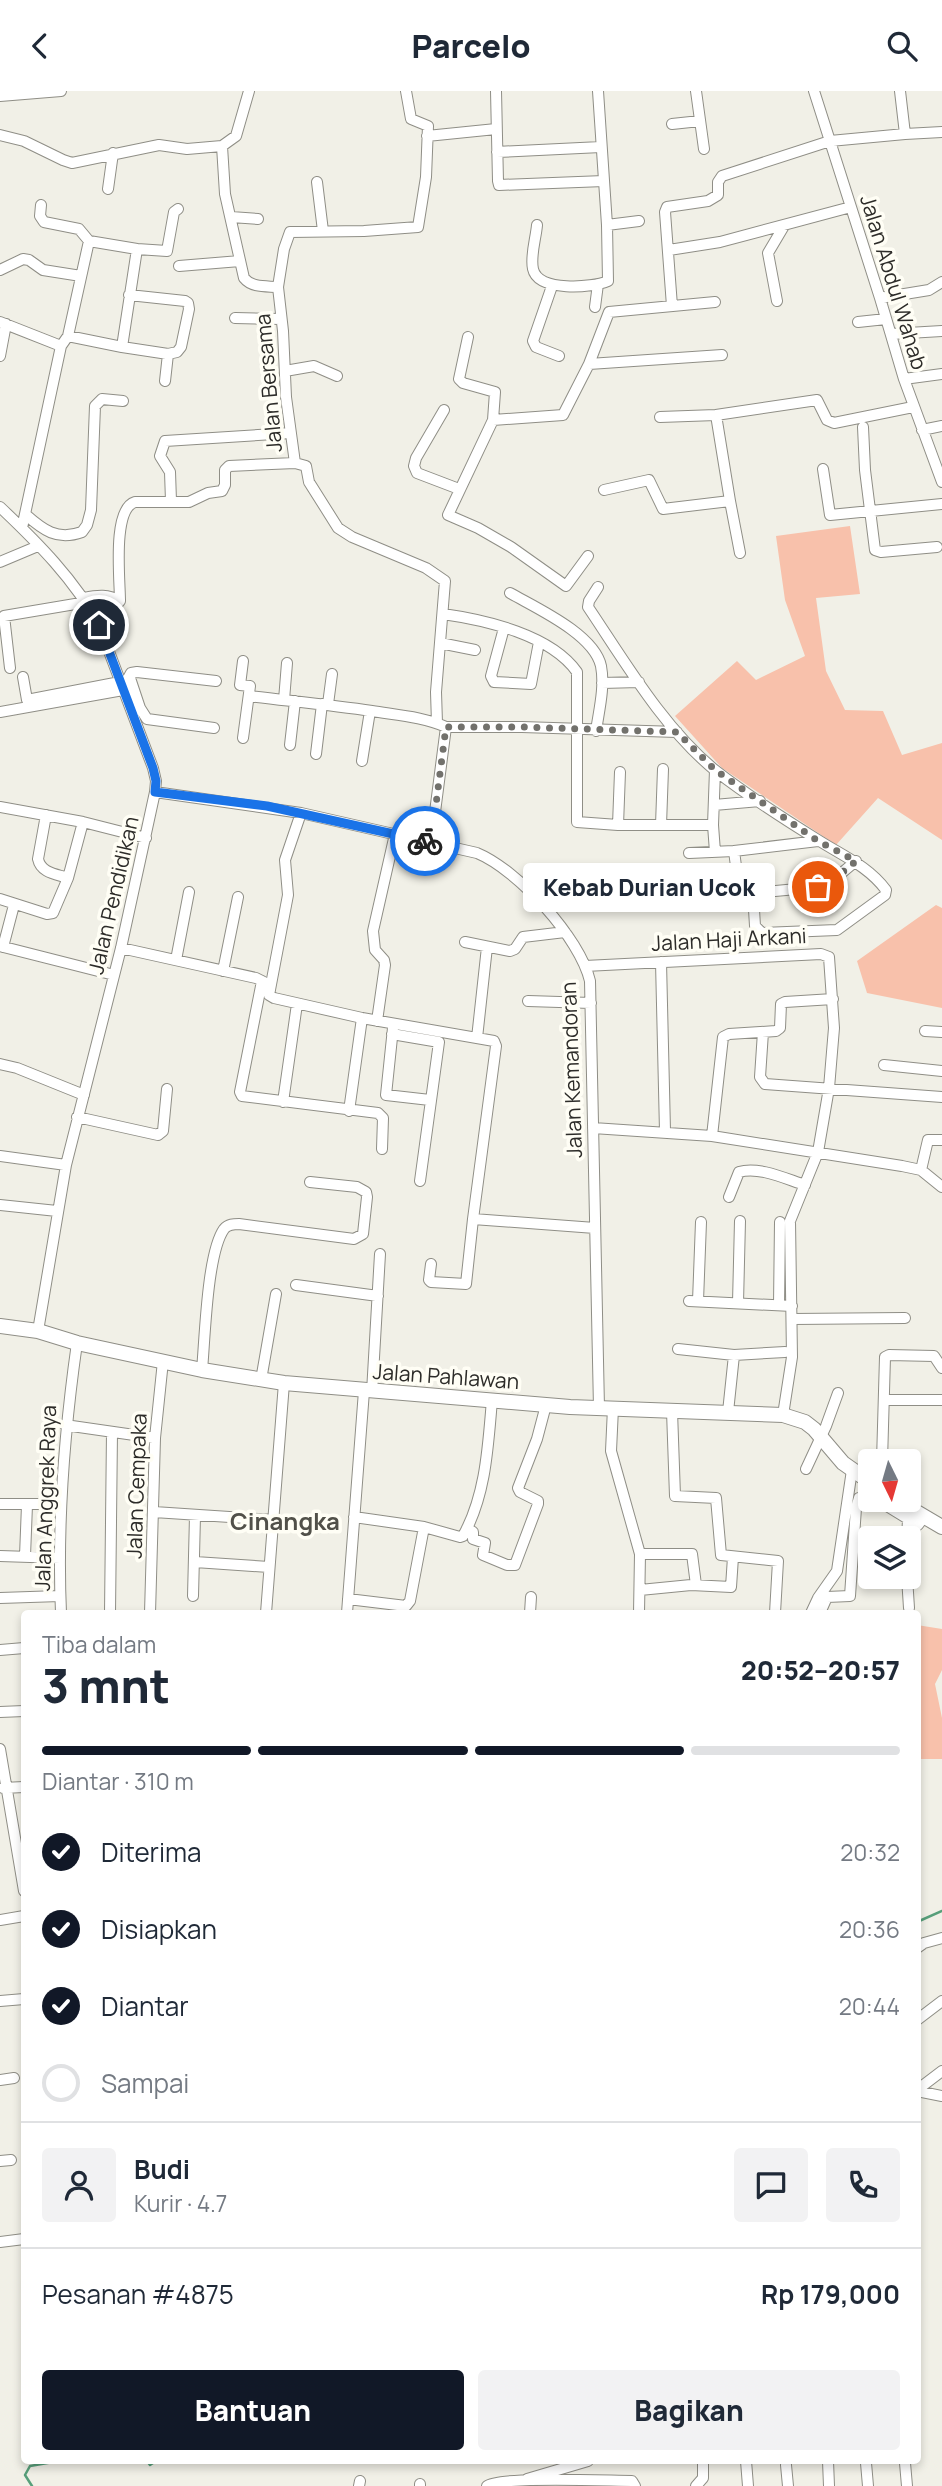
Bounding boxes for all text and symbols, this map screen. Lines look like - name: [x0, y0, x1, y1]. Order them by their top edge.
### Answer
- text: Parcelo: [411, 24, 531, 68]
- icon: back: [21, 27, 59, 65]
- icon: search: [883, 27, 921, 65]
- street label: Jalan Abdul Wahab: [854, 191, 934, 373]
- street label: Jalan Bersama: [248, 312, 288, 454]
- pin: [69, 595, 129, 655]
- icon: home: [80, 606, 118, 644]
- courier: [390, 806, 460, 876]
- street label: Jalan Pendidikan: [81, 813, 145, 977]
- icon: bike: [406, 822, 444, 860]
- pin: [788, 857, 848, 917]
- callout: Kebab Durian Ucok: [524, 863, 776, 911]
- icon: bag: [799, 868, 837, 906]
- text: Kebab Durian Ucok: [543, 871, 755, 903]
- street label: Jalan Haji Arkani: [651, 921, 807, 957]
- street label: Jalan Kemandoran: [554, 981, 588, 1159]
- street label: Jalan Pahlawan: [372, 1357, 520, 1395]
- street label: Jalan Anggrek Raya: [28, 1404, 62, 1592]
- street label: Jalan Cempaka: [119, 1413, 153, 1559]
- north arrow: [858, 1449, 920, 1512]
- map controls: [858, 1449, 921, 1589]
- district label: Cinangka: [230, 1504, 340, 1537]
- button: layers: [858, 1526, 921, 1589]
- text: Tiba dalam: [42, 1628, 156, 1660]
- text: 20:52–20:57: [741, 1652, 900, 1688]
- text: 3 mnt: [42, 1654, 170, 1717]
- text: Diantar · 310 m: [42, 1765, 194, 1797]
- icon: check: [42, 1833, 80, 1871]
- text: Diterima: [101, 1834, 202, 1870]
- text: 20:32: [840, 1836, 900, 1868]
- icon: check: [42, 1910, 80, 1948]
- text: Disiapkan: [101, 1911, 217, 1947]
- text: 20:36: [839, 1913, 900, 1945]
- icon: check: [42, 1987, 80, 2025]
- text: Diantar: [101, 1988, 189, 2024]
- text: 20:44: [839, 1990, 900, 2022]
- text: Sampai: [101, 2065, 189, 2101]
- button: person: [42, 2148, 116, 2222]
- button: chat: [734, 2148, 808, 2222]
- button: phone: [826, 2148, 900, 2222]
- text: Budi: [134, 2151, 190, 2187]
- text: Kurir · 4.7: [134, 2187, 227, 2219]
- text: Pesanan #4875: [42, 2276, 234, 2312]
- text: Rp 179,000: [761, 2276, 900, 2312]
- button: Bantuan: [42, 2370, 464, 2450]
- button: Bagikan: [478, 2370, 900, 2450]

